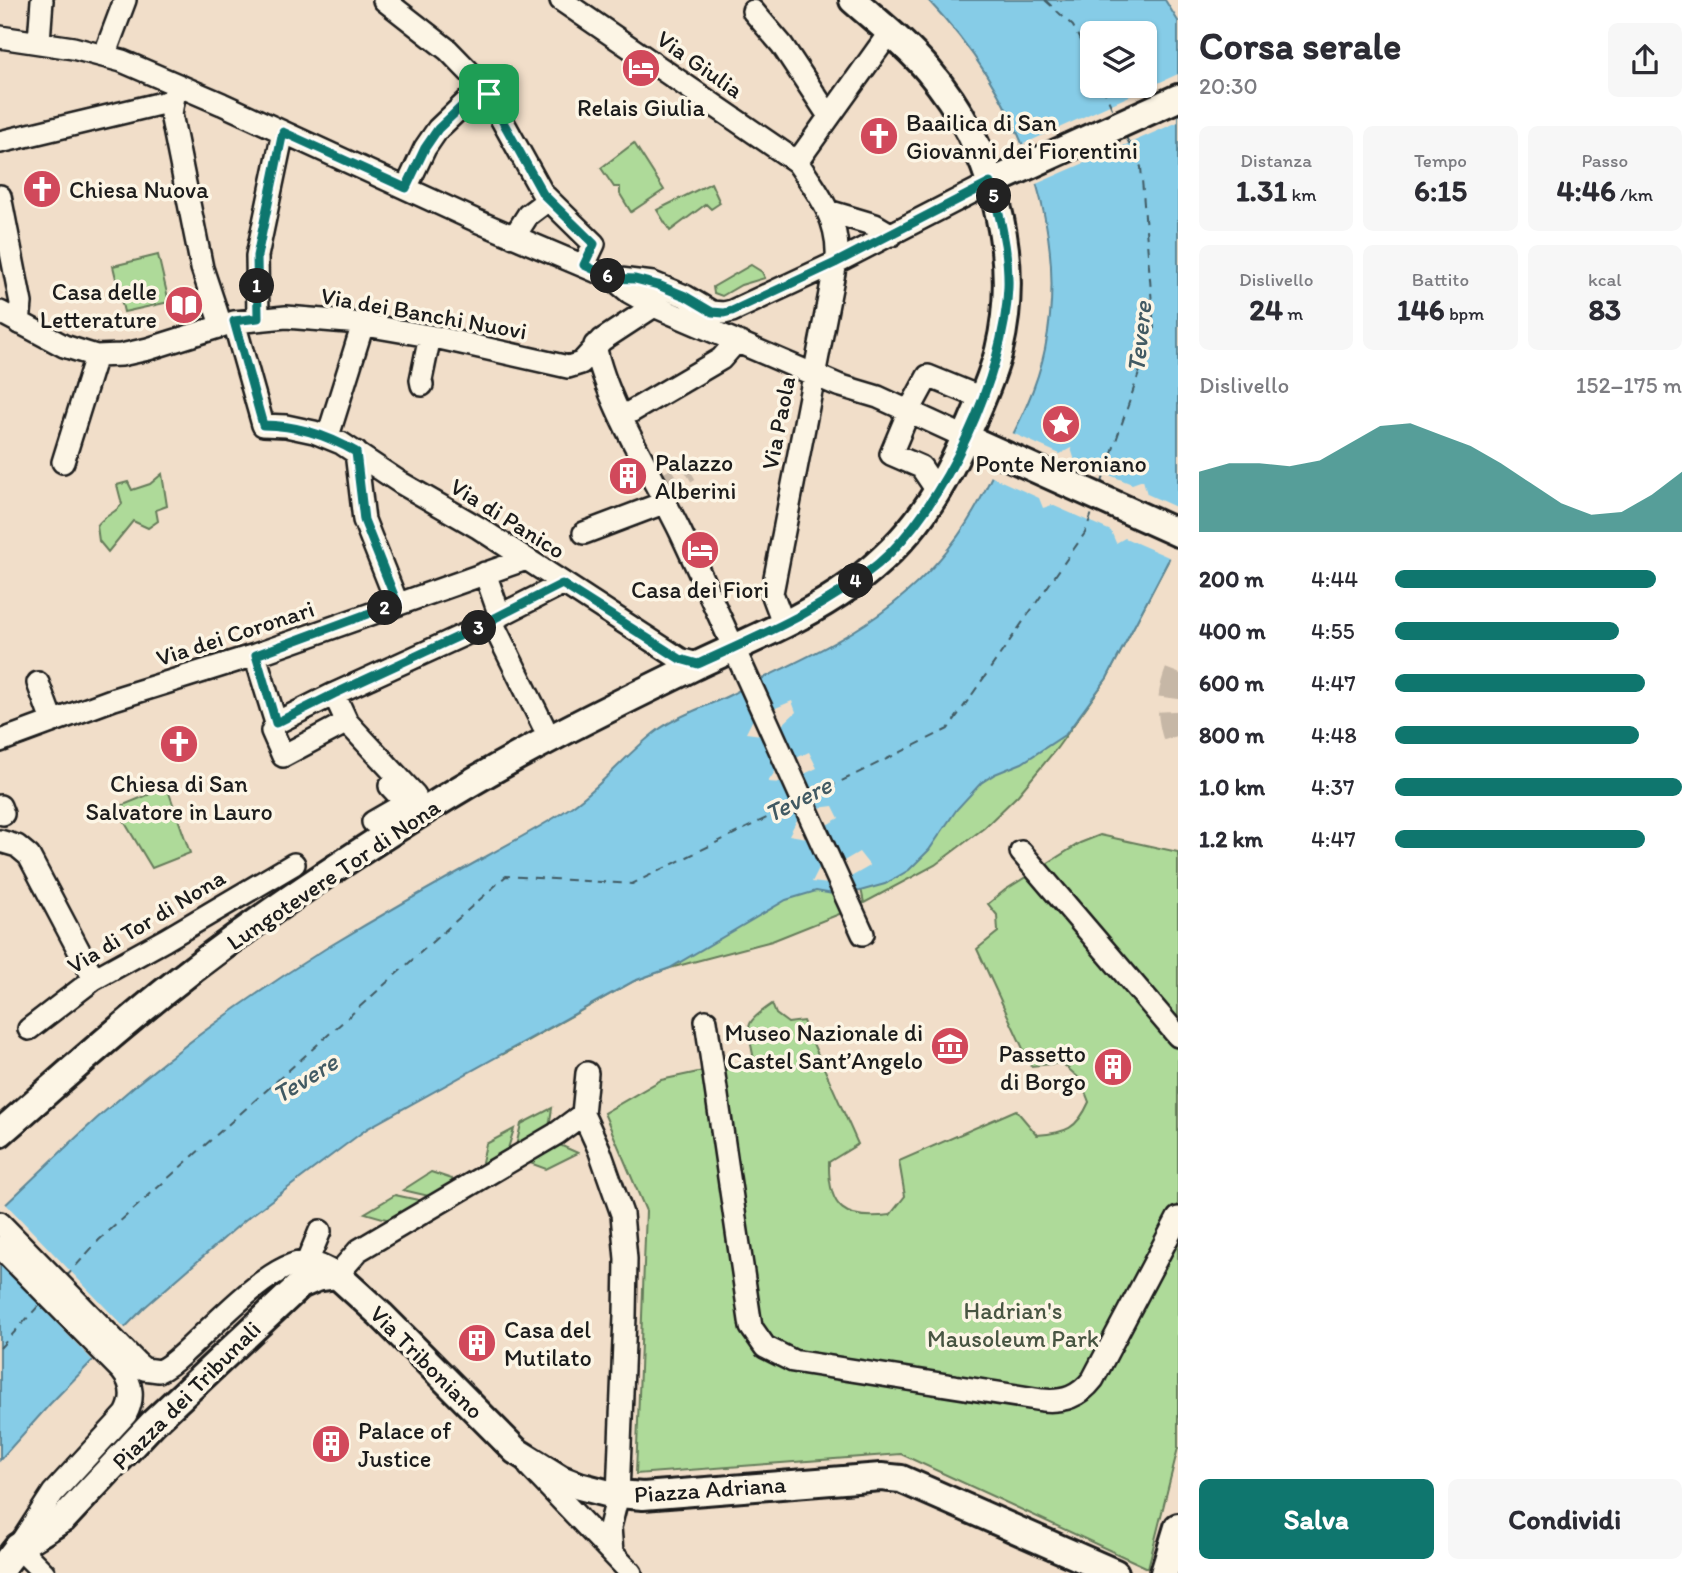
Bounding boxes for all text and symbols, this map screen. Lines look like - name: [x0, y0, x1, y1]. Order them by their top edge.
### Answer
- map controls: [1080, 21, 1157, 98]
- button: layers: [1080, 21, 1157, 98]
- text: Corsa serale: [1199, 23, 1401, 69]
- button: share: [1608, 23, 1682, 97]
- street label: Via Giulia: [651, 24, 749, 105]
- hotel icon: Relais Giulia: [620, 47, 662, 89]
- pin: [459, 64, 519, 124]
- text: 20:30: [1199, 72, 1258, 100]
- icon: arrive: [470, 75, 508, 113]
- place label: Relais Giulia: [577, 93, 705, 122]
- place label: Baailica di San Giovanni dei Fiorentini: [906, 108, 1138, 165]
- church icon: Baailica di San Giovanni dei Fiorentini: [858, 115, 900, 157]
- text: Distanza: [1240, 149, 1312, 172]
- text: Tempo: [1414, 149, 1467, 172]
- text: Passo: [1581, 149, 1628, 172]
- church icon: Chiesa Nuova: [21, 168, 63, 210]
- text: 1.31: [1236, 172, 1287, 209]
- text: 6:15: [1414, 172, 1467, 209]
- text: 4:46: [1556, 172, 1616, 209]
- place label: Chiesa Nuova: [69, 175, 209, 204]
- pin: 5: [976, 178, 1012, 214]
- text: km: [1287, 183, 1317, 206]
- text: /km: [1616, 183, 1653, 206]
- text: 5: [989, 184, 998, 207]
- pin: 6: [590, 258, 626, 294]
- text: 6: [602, 264, 613, 287]
- pin: 1: [240, 268, 274, 304]
- text: Dislivello: [1239, 268, 1313, 291]
- text: Battito: [1412, 268, 1469, 291]
- text: kcal: [1588, 268, 1622, 291]
- text: 1: [252, 274, 261, 297]
- place label: Casa delle Letterature: [40, 277, 157, 334]
- street label: Via dei Banchi Nuovi: [319, 281, 529, 345]
- library icon: Casa delle Letterature: [163, 284, 205, 326]
- text: 24: [1249, 291, 1283, 328]
- text: 146: [1397, 291, 1445, 328]
- text: 83: [1588, 291, 1621, 328]
- water label: Tevere: [1119, 298, 1159, 374]
- text: m: [1283, 302, 1303, 325]
- text: bpm: [1445, 302, 1484, 325]
- text: Dislivello: [1199, 371, 1289, 399]
- text: 152–175 m: [1576, 371, 1682, 399]
- street label: Via Paola: [755, 374, 801, 472]
- place icon: Ponte Neroniano: [1040, 403, 1082, 445]
- place label: Palazzo Alberini: [655, 448, 736, 505]
- place label: Ponte Neroniano: [975, 449, 1147, 478]
- building icon: Palazzo Alberini: [607, 455, 649, 497]
- street label: Via di Panico: [445, 471, 571, 565]
- hotel icon: Casa dei Fiori: [679, 529, 721, 571]
- pin: 4: [838, 564, 874, 598]
- text: 200 m: [1199, 565, 1264, 593]
- text: 4:44: [1311, 565, 1358, 593]
- text: 4: [850, 569, 861, 592]
- place label: Casa dei Fiori: [631, 575, 769, 604]
- pin: 2: [368, 590, 402, 626]
- street label: Via dei Coronari: [152, 594, 318, 672]
- text: 2: [380, 596, 390, 619]
- pin: 3: [462, 610, 496, 646]
- text: 3: [473, 616, 484, 639]
- text: 400 m: [1199, 617, 1266, 645]
- text: 4:55: [1311, 617, 1355, 645]
- text: 600 m: [1199, 669, 1264, 697]
- text: 4:47: [1311, 669, 1356, 697]
- text: 800 m: [1199, 721, 1264, 749]
- text: 4:48: [1311, 721, 1357, 749]
- church icon: Chiesa di San Salvatore in Lauro: [158, 723, 200, 765]
- water label: Tevere: [759, 768, 838, 829]
- place label: Chiesa di San Salvatore in Lauro: [85, 769, 273, 826]
- text: 1.0 km: [1199, 773, 1265, 801]
- text: 4:37: [1311, 773, 1354, 801]
- street label: Lungotevere Tor di Nona: [221, 791, 446, 956]
- text: 1.2 km: [1199, 825, 1263, 853]
- text: 4:47: [1311, 825, 1356, 853]
- street label: Via di Tor di Nona: [62, 862, 231, 980]
- place label: Museo Nazionale di Castel Sant’Angelo: [725, 1018, 923, 1075]
- museum icon: Museo Nazionale di Castel Sant’Angelo: [929, 1025, 971, 1067]
- place label: Passetto di Borgo: [999, 1039, 1086, 1096]
- water label: Tevere: [266, 1045, 345, 1110]
- building icon: Passetto di Borgo: [1092, 1046, 1134, 1088]
- park label: Hadrian's Mausoleum Park: [927, 1296, 1099, 1353]
- street label: Via Triboniano: [364, 1299, 490, 1425]
- street label: Piazza dei Tribunali: [105, 1314, 267, 1476]
- place label: Casa del Mutilato: [504, 1315, 592, 1372]
- building icon: Casa del Mutilato: [456, 1322, 498, 1364]
- place label: Palace of Justice: [358, 1416, 452, 1473]
- building icon: Palace of Justice: [310, 1423, 352, 1465]
- street label: Piazza Adriana: [633, 1469, 788, 1509]
- button: Salva: [1199, 1479, 1434, 1559]
- button: Condividi: [1448, 1479, 1682, 1559]

